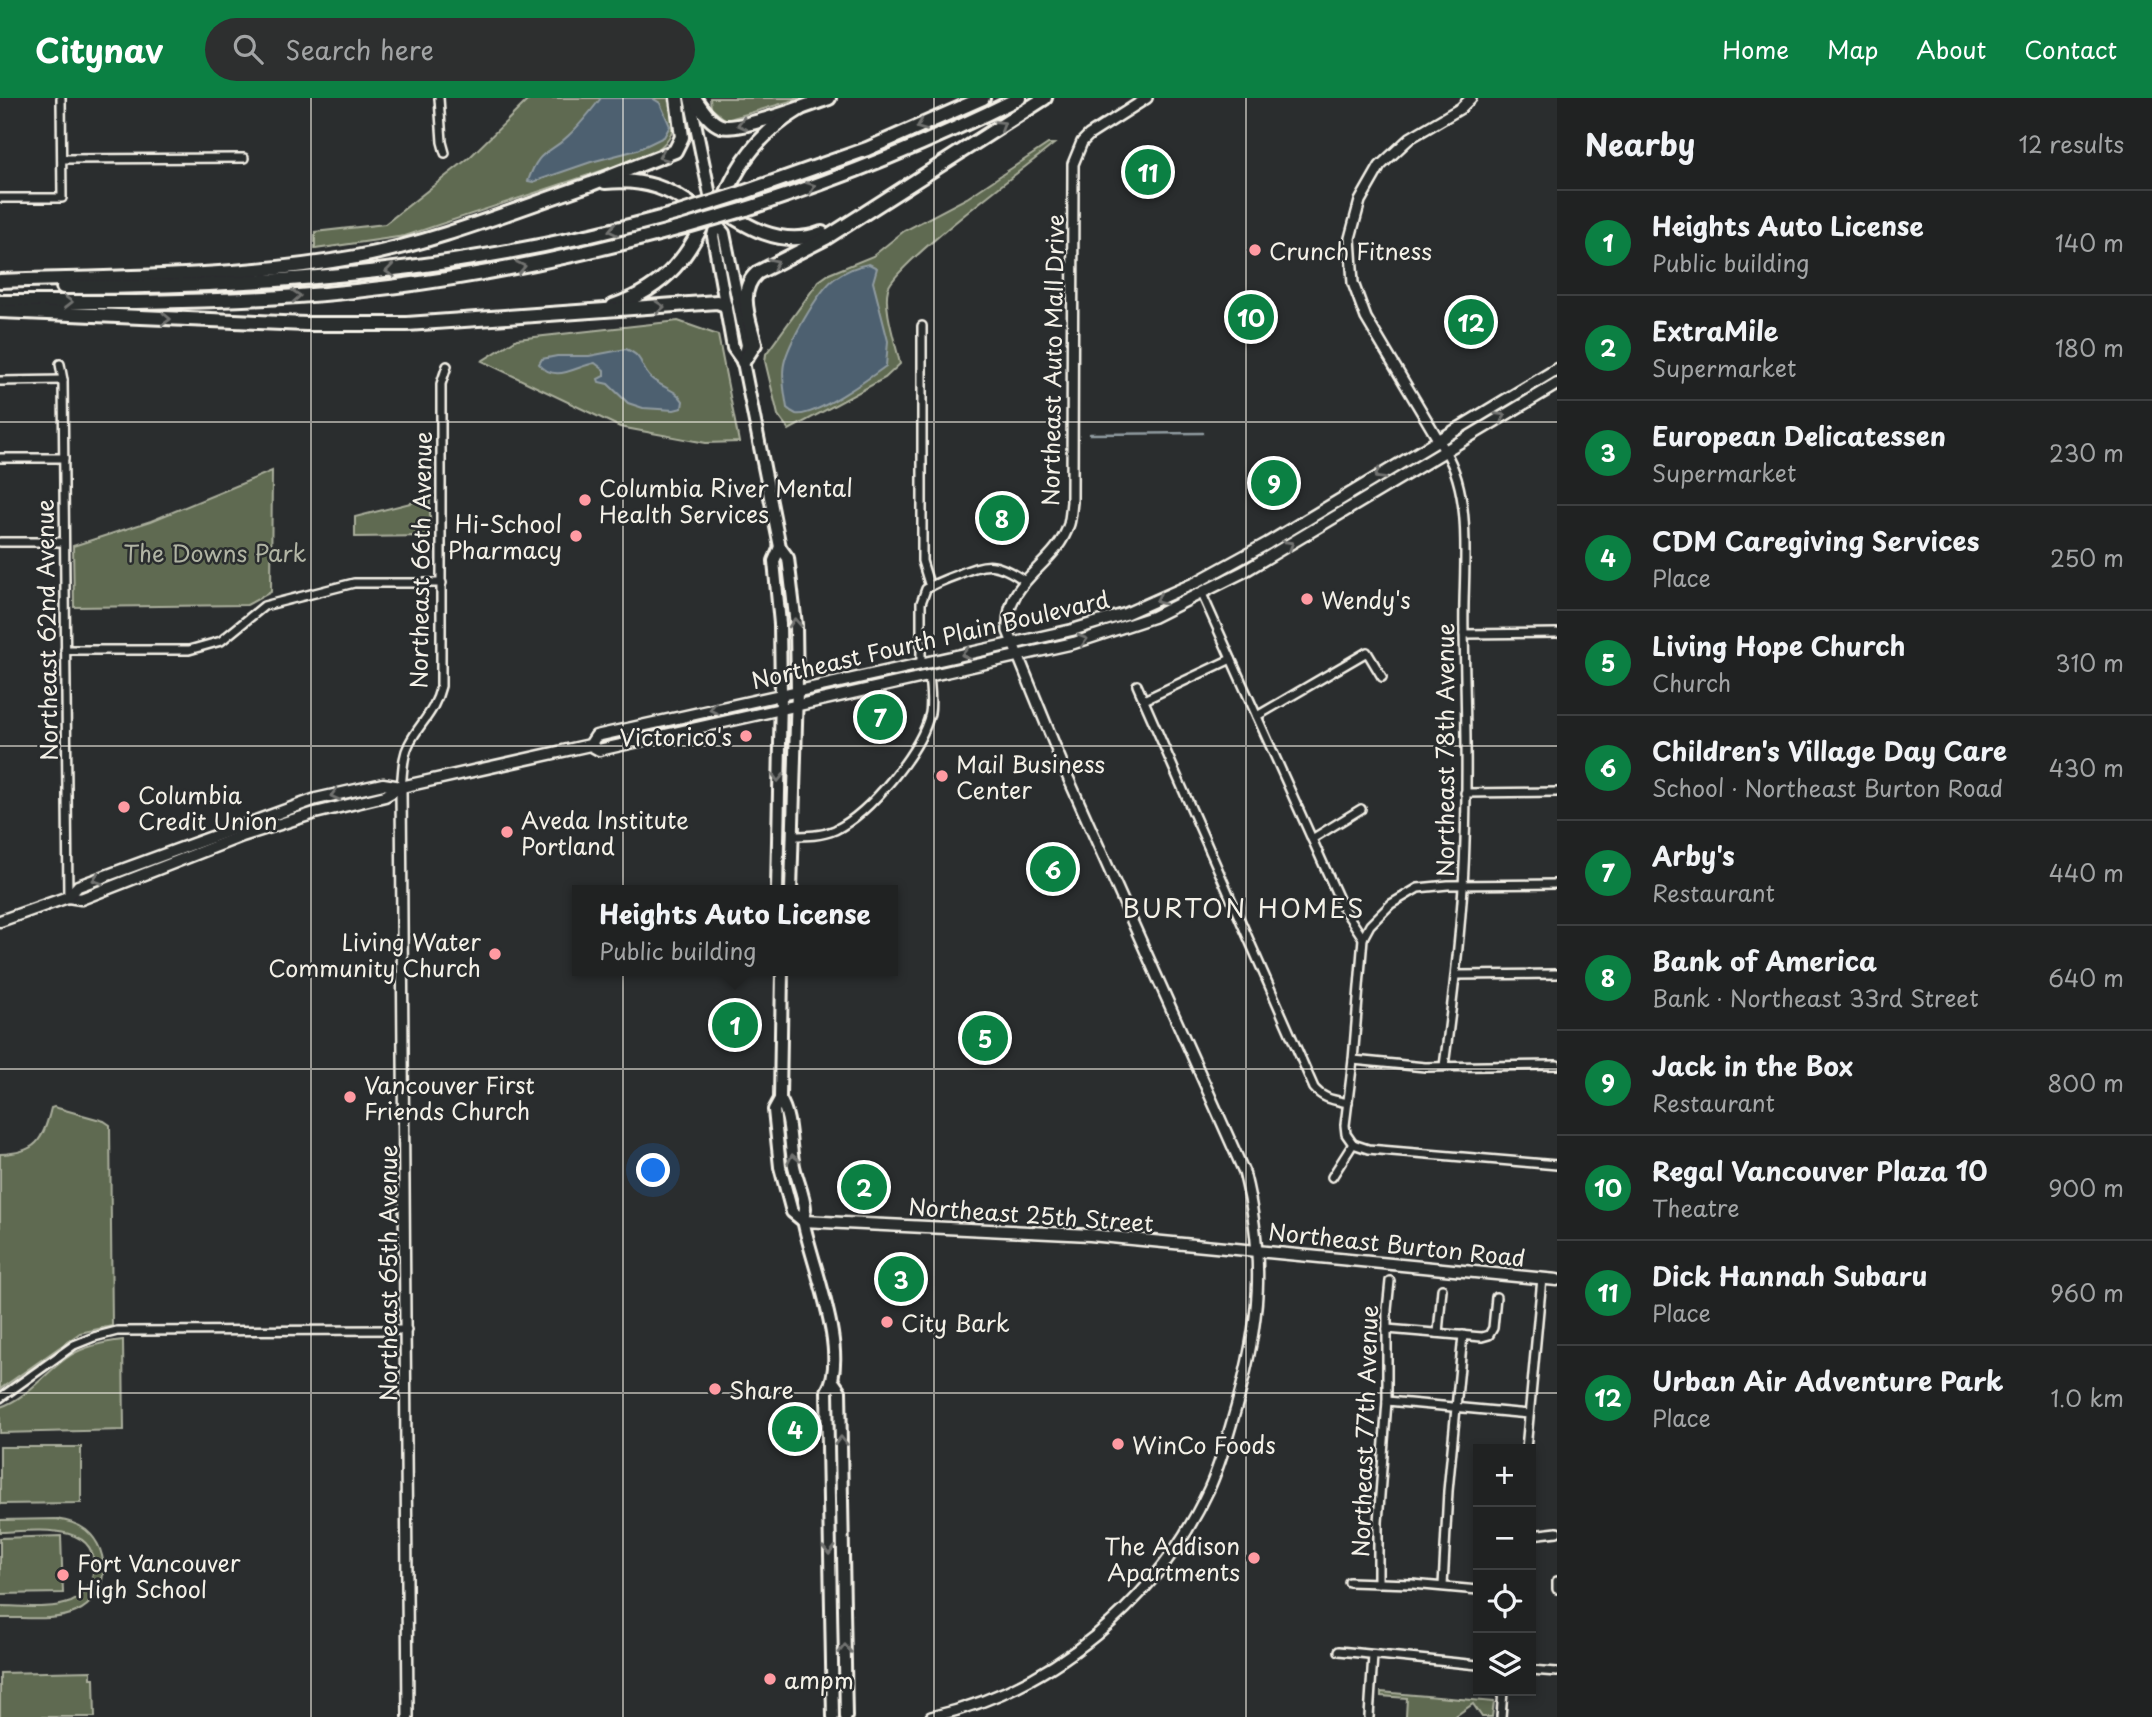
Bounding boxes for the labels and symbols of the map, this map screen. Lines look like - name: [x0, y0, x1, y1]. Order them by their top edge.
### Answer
- one-way arrow: [736, 116, 748, 130]
- one-way arrow: [916, 118, 929, 132]
- one-way arrow: [993, 120, 1006, 133]
- pin: 11: [1125, 146, 1171, 198]
- one-way arrow: [658, 148, 670, 162]
- one-way arrow: [805, 181, 817, 195]
- street label: Northeast Auto Mall Drive: [1032, 214, 1072, 506]
- one-way arrow: [607, 222, 619, 236]
- place label: Crunch Fitness: [1269, 233, 1432, 268]
- marker: Crunch Fitness: [1247, 242, 1263, 258]
- one-way arrow: [767, 258, 779, 272]
- one-way arrow: [515, 260, 527, 275]
- one-way arrow: [384, 263, 395, 278]
- one-way arrow: [290, 289, 301, 304]
- pin: 10: [1228, 291, 1274, 343]
- one-way arrow: [63, 294, 74, 310]
- pin: 12: [1448, 296, 1494, 348]
- one-way arrow: [655, 300, 666, 315]
- one-way arrow: [161, 311, 172, 326]
- one-way arrow: [1493, 413, 1506, 426]
- street label: Northeast 66th Avenue: [400, 431, 440, 689]
- pin: 9: [1251, 457, 1297, 509]
- one-way arrow: [1374, 467, 1387, 480]
- place label: Columbia River Mental Health Services: [599, 470, 853, 531]
- marker: Columbia River Mental Health Services: [577, 492, 593, 508]
- pin: 8: [979, 492, 1025, 544]
- street label: Northeast 62nd Avenue: [26, 499, 66, 761]
- place label: Hi-School Pharmacy: [448, 506, 562, 567]
- marker: Hi-School Pharmacy: [568, 528, 584, 544]
- park label: The Downs Park: [124, 535, 306, 570]
- one-way arrow: [1281, 540, 1294, 553]
- street label: Northeast Fourth Plain Boulevard: [748, 581, 1112, 697]
- place label: Wendy's: [1321, 582, 1411, 617]
- marker: Wendy's: [1299, 591, 1315, 607]
- one-way arrow: [1155, 592, 1167, 606]
- one-way arrow: [788, 617, 803, 628]
- street label: Northeast 78th Avenue: [1427, 623, 1462, 877]
- one-way arrow: [1077, 634, 1089, 648]
- one-way arrow: [960, 645, 972, 660]
- pin: 7: [857, 691, 903, 743]
- one-way arrow: [708, 701, 720, 716]
- place label: Victorico's: [620, 719, 732, 754]
- marker: Victorico's: [738, 728, 754, 744]
- place label: Mail Business Center: [956, 746, 1105, 807]
- marker: Mail Business Center: [934, 768, 950, 784]
- one-way arrow: [770, 773, 786, 783]
- place label: Columbia Credit Union: [138, 777, 278, 838]
- one-way arrow: [329, 786, 341, 801]
- marker: Columbia Credit Union: [116, 799, 132, 815]
- place label: Aveda Institute Portland: [521, 802, 689, 863]
- marker: Aveda Institute Portland: [499, 824, 515, 840]
- pin: 6: [1030, 843, 1076, 895]
- one-way arrow: [92, 871, 104, 885]
- district label: BURTON HOMES: [1123, 888, 1365, 927]
- place label: Living Water Community Church: [268, 924, 481, 985]
- marker: Living Water Community Church: [487, 946, 503, 962]
- pin: 1: [712, 999, 758, 1051]
- pin: 5: [962, 1012, 1008, 1064]
- place label: Vancouver First Friends Church: [364, 1067, 535, 1128]
- marker: Vancouver First Friends Church: [342, 1089, 358, 1105]
- street label: Northeast 65th Avenue: [370, 1145, 405, 1401]
- your location: [636, 1153, 670, 1187]
- one-way arrow: [786, 1153, 801, 1165]
- pin: 2: [841, 1161, 887, 1213]
- street label: Northeast 25th Street: [907, 1188, 1155, 1240]
- street label: Northeast Burton Road: [1267, 1213, 1527, 1275]
- pin: 3: [878, 1253, 924, 1305]
- street label: Northeast 77th Avenue: [1342, 1304, 1386, 1558]
- place label: City Bark: [901, 1305, 1010, 1340]
- marker: City Bark: [879, 1314, 895, 1330]
- place label: Share: [729, 1372, 794, 1407]
- marker: Share: [707, 1381, 723, 1397]
- pin: 4: [772, 1403, 818, 1455]
- place label: WinCo Foods: [1132, 1427, 1276, 1462]
- one-way arrow: [833, 1435, 849, 1445]
- marker: WinCo Foods: [1110, 1436, 1126, 1452]
- place label: The Addison Apartments: [1104, 1528, 1240, 1589]
- place label: Fort Vancouver High School: [77, 1545, 241, 1606]
- one-way arrow: [821, 1545, 837, 1555]
- marker: The Addison Apartments: [1246, 1550, 1262, 1566]
- marker: Fort Vancouver High School: [55, 1567, 71, 1583]
- one-way arrow: [837, 1643, 853, 1654]
- place label: ampm: [784, 1662, 854, 1697]
- marker: ampm: [762, 1671, 778, 1687]

